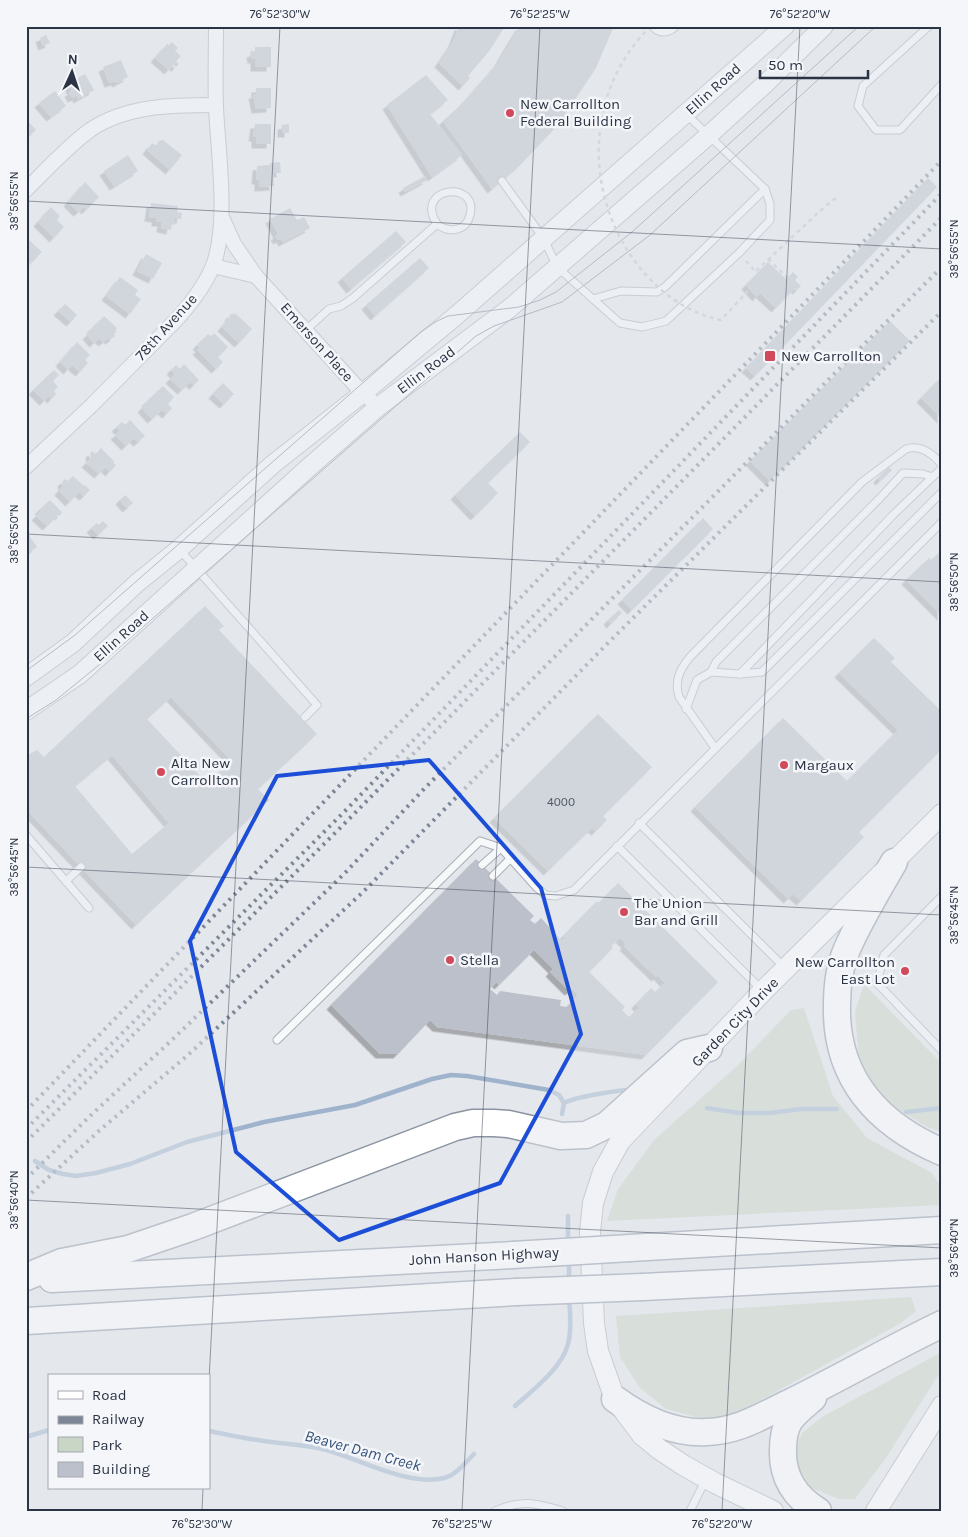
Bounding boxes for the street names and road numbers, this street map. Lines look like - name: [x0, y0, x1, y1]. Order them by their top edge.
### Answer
- street label: Ellin Road: [682, 59, 744, 119]
- street label: 78th Avenue: [131, 290, 201, 364]
- street label: Emerson Place: [277, 299, 357, 385]
- street label: Ellin Road: [393, 342, 459, 398]
- street label: Ellin Road: [90, 606, 152, 666]
- street label: Garden City Drive: [688, 974, 782, 1070]
- street label: John Hanson Highway: [409, 1243, 559, 1269]

